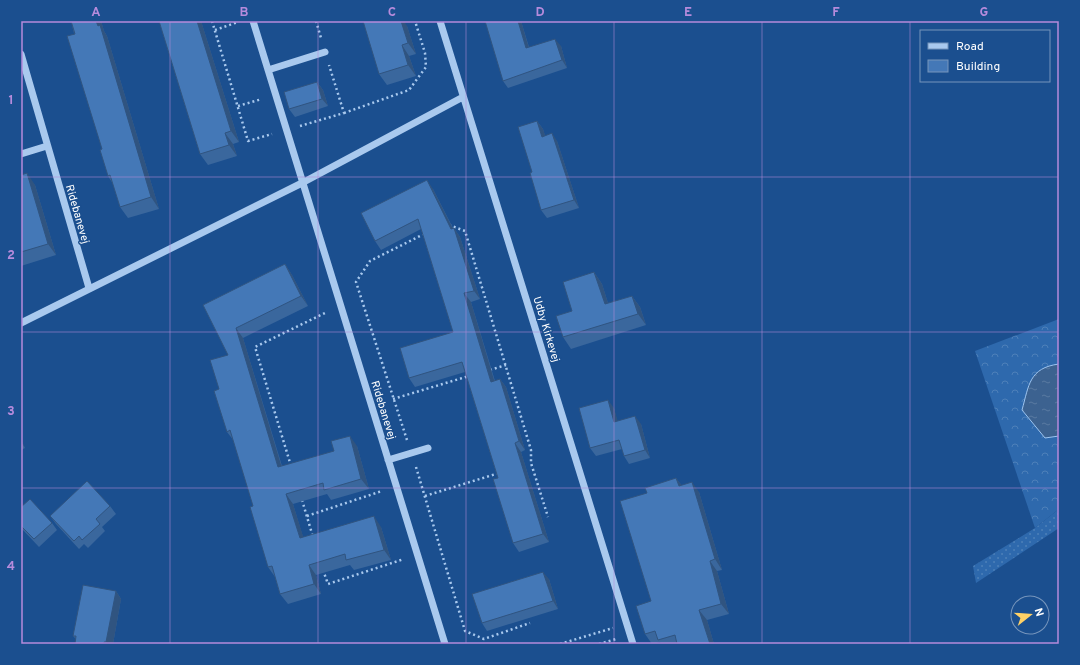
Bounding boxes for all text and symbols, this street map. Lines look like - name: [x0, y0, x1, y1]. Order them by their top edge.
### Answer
- text: A: [91, 5, 101, 21]
- text: B: [240, 5, 249, 21]
- text: C: [388, 5, 396, 21]
- text: D: [535, 5, 545, 21]
- text: E: [684, 5, 692, 21]
- text: F: [832, 5, 840, 21]
- text: G: [980, 5, 989, 21]
- legend: [920, 30, 1050, 82]
- text: Road: [956, 39, 984, 55]
- text: Building: [956, 59, 1000, 75]
- text: 1: [8, 93, 14, 109]
- street label: Ridebanevej: [62, 183, 92, 245]
- text: 2: [7, 248, 15, 264]
- street label: Udby Kirkevej: [529, 295, 563, 364]
- street label: Ridebanevej: [367, 379, 399, 441]
- text: 3: [7, 404, 15, 420]
- text: 4: [7, 559, 15, 575]
- north arrow: [1010, 595, 1050, 635]
- text: N: [1031, 607, 1046, 618]

